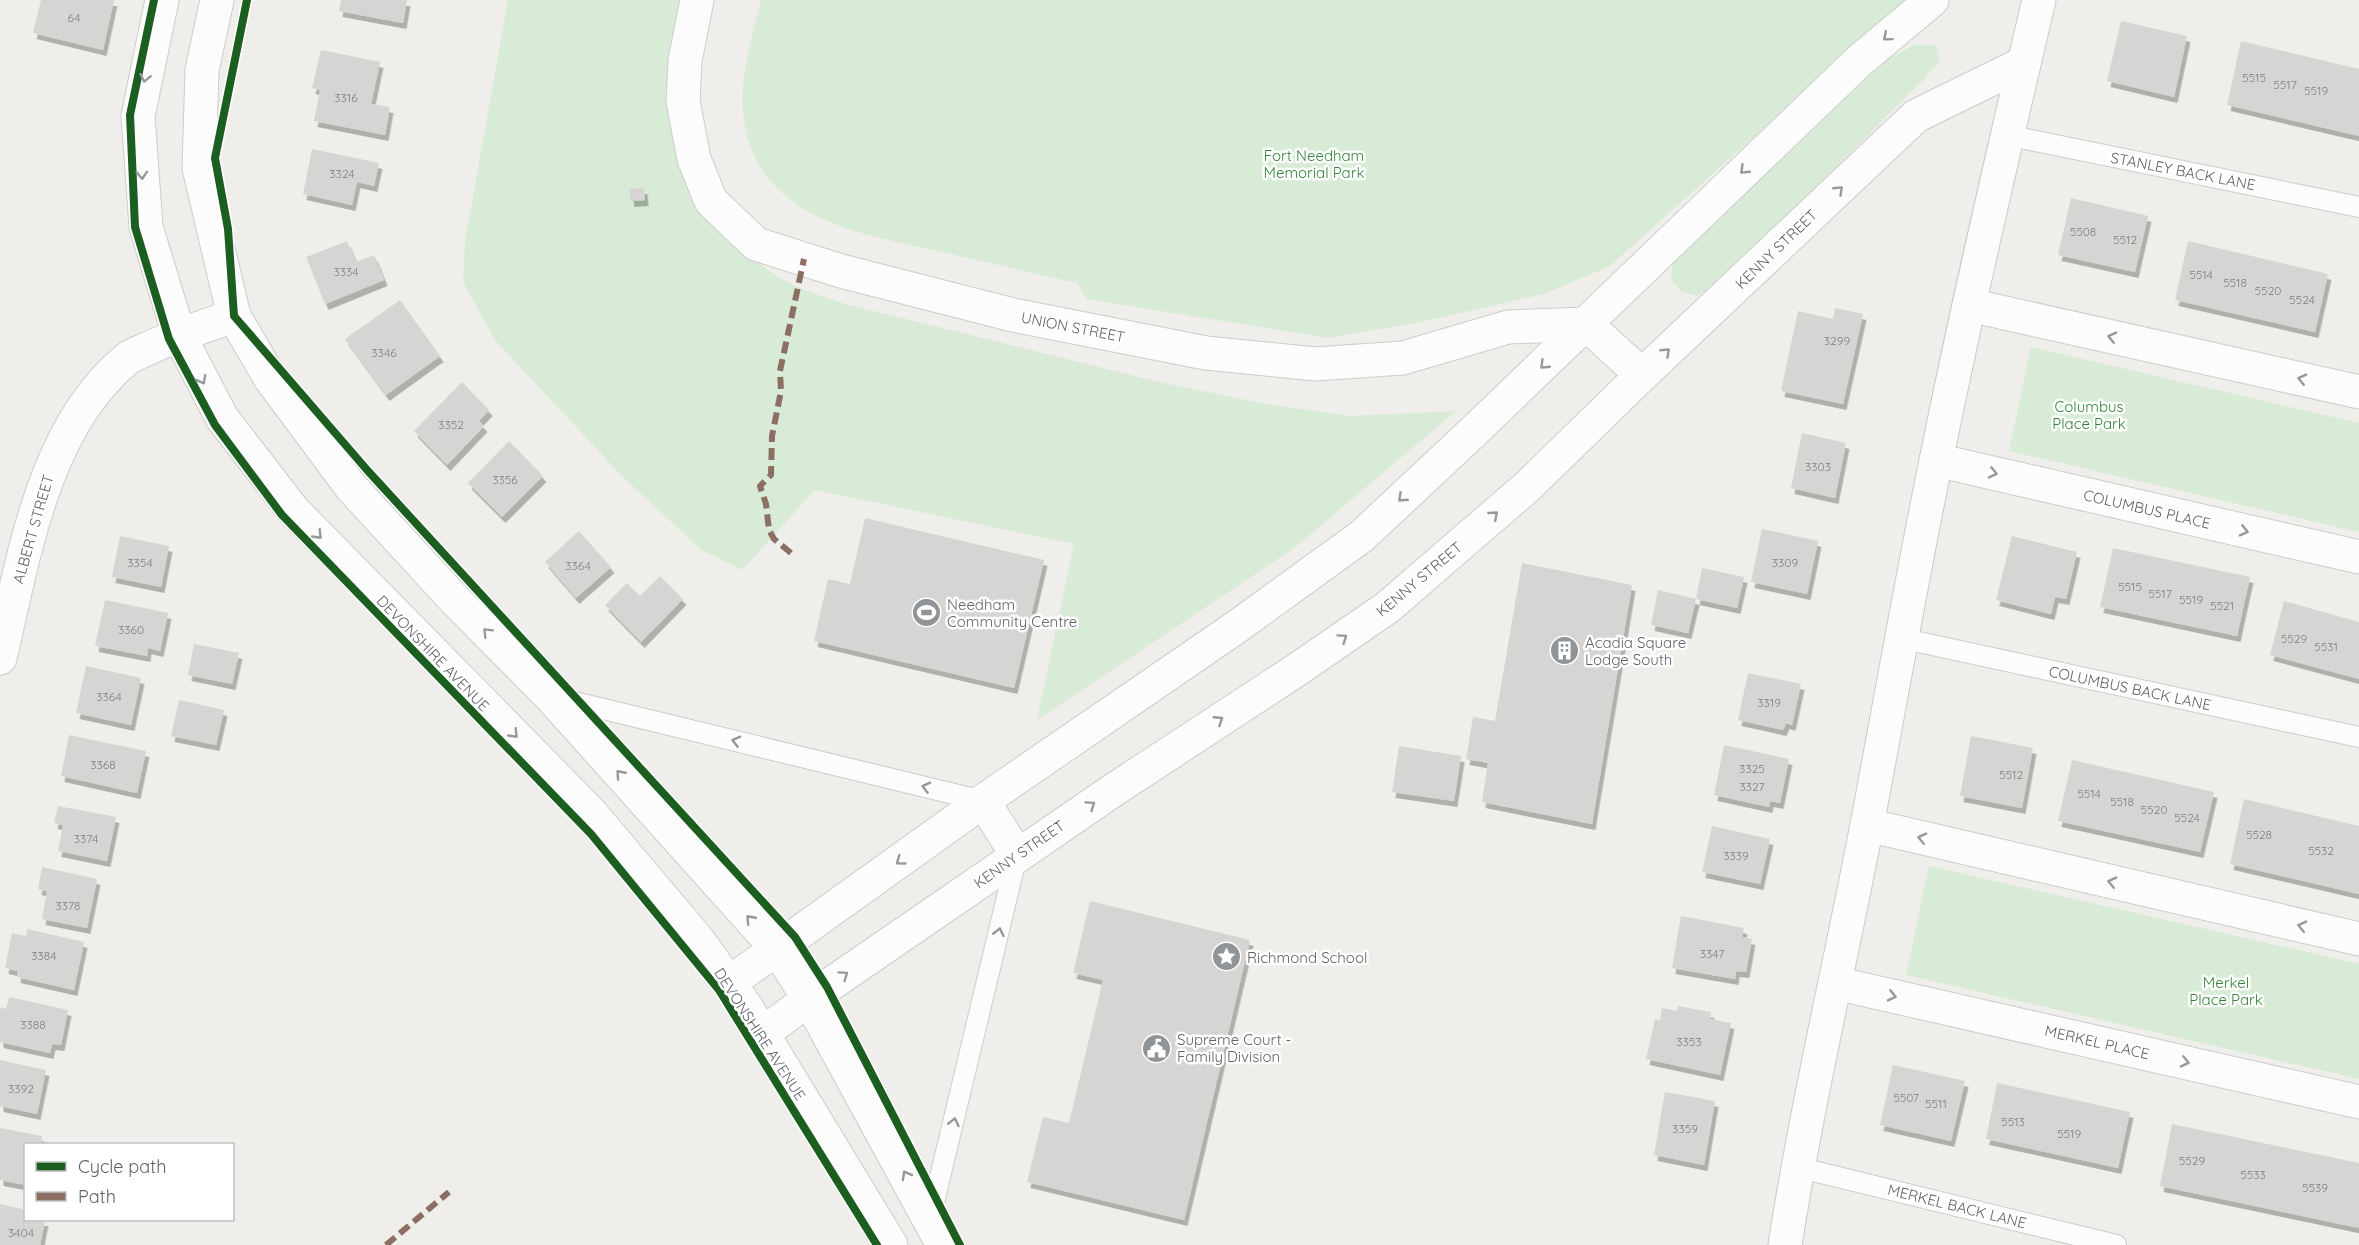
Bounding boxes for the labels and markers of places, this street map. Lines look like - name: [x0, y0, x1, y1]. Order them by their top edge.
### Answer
- place label: Needham Community Centre: [947, 595, 1077, 631]
- sports icon: Needham Community Centre: [910, 597, 942, 629]
- place label: Acadia Square Lodge South: [1585, 633, 1686, 669]
- building icon: Acadia Square Lodge South: [1548, 635, 1580, 667]
- place icon: Richmond School: [1210, 941, 1242, 973]
- place label: Richmond School: [1247, 948, 1367, 967]
- place label: Supreme Court - Family Division: [1177, 1030, 1291, 1066]
- public building icon: Supreme Court - Family Division: [1140, 1032, 1172, 1064]

